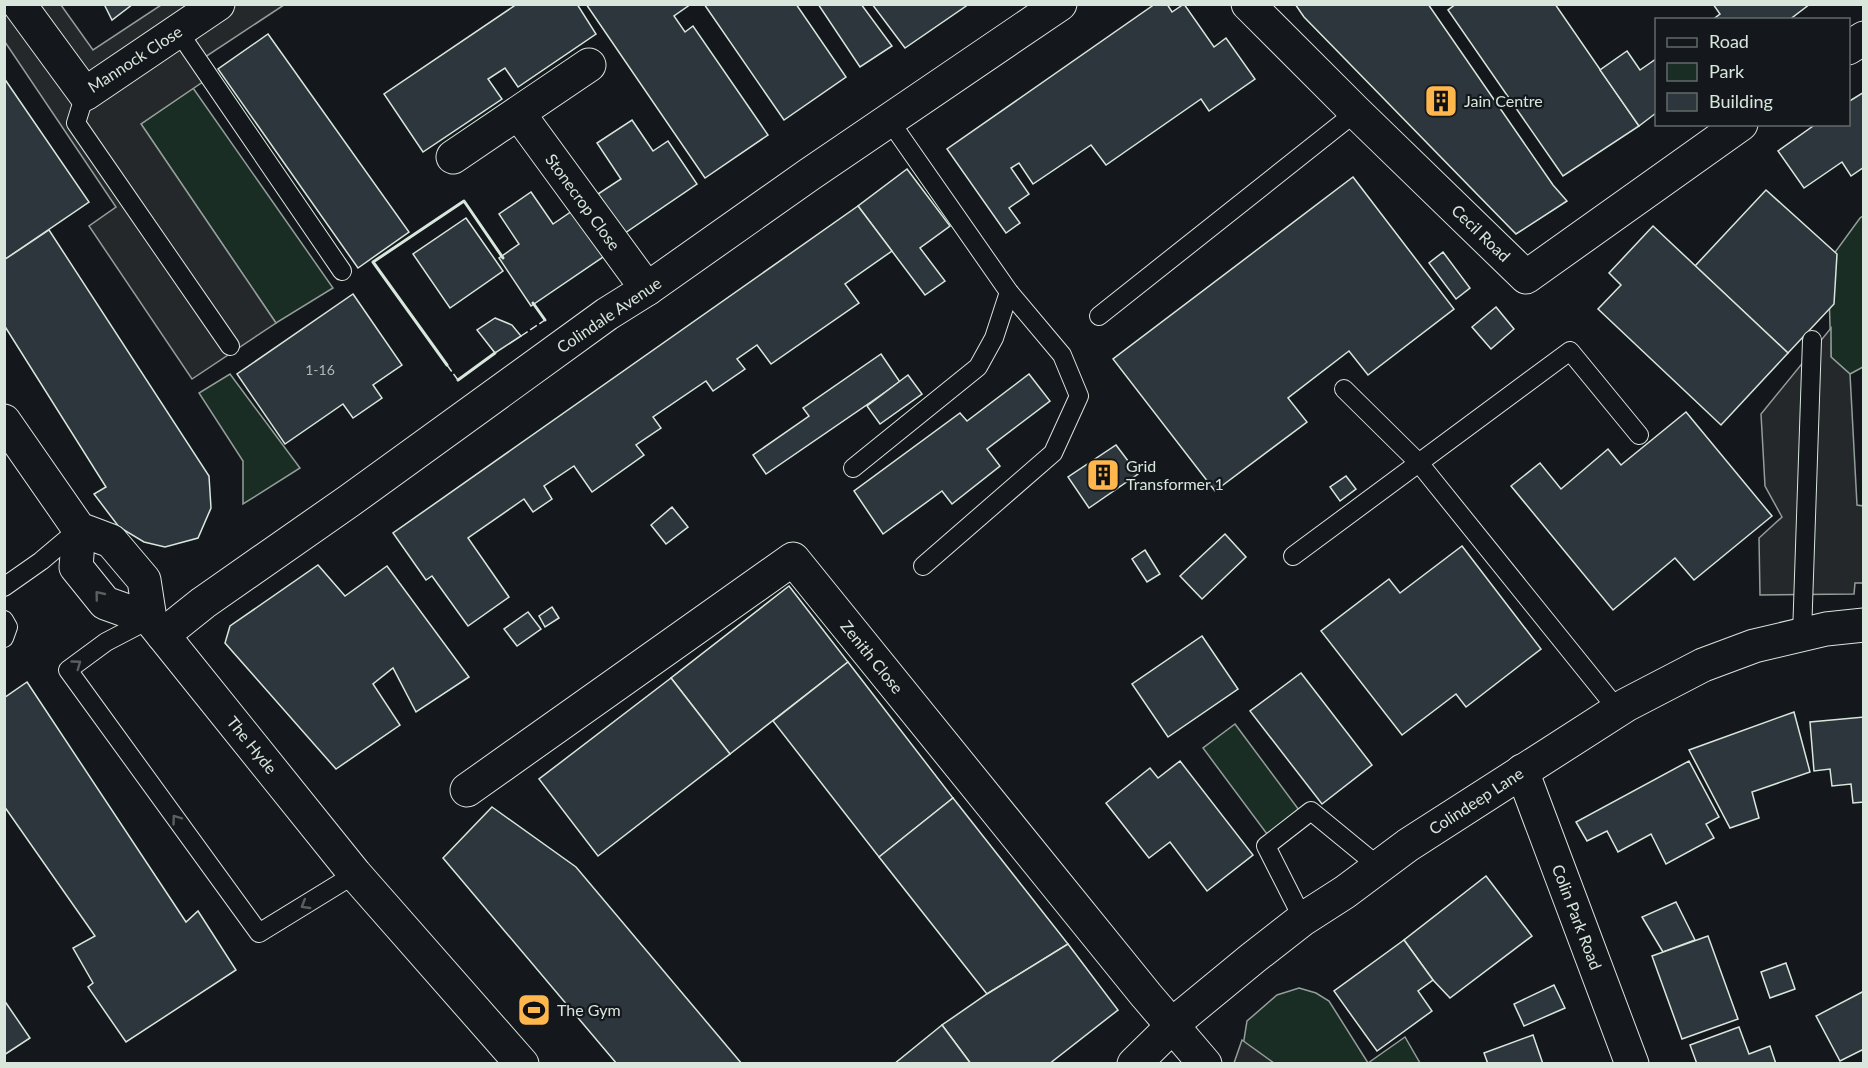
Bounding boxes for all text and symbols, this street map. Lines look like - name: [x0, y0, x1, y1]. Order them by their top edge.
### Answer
- legend: [1655, 18, 1850, 126]
- street label: Mannock Close: [84, 21, 185, 96]
- text: Road: [1709, 30, 1749, 52]
- text: Park: [1709, 60, 1745, 82]
- building icon: Jain Centre: [1423, 83, 1459, 119]
- text: Building: [1709, 90, 1773, 112]
- place label: Jain Centre: [1464, 91, 1543, 110]
- street label: Stonecrop Close: [542, 150, 625, 254]
- street label: Cecil Road: [1448, 200, 1515, 265]
- street label: Colindale Avenue: [553, 273, 665, 357]
- house number: 1-16: [305, 361, 335, 378]
- place label: Grid Transformer 1: [1126, 456, 1224, 493]
- building icon: Grid Transformer 1: [1085, 457, 1121, 493]
- one-way arrow: [95, 591, 106, 602]
- street label: Zenith Close: [837, 616, 908, 697]
- one-way arrow: [70, 660, 81, 671]
- street label: The Hyde: [224, 712, 281, 777]
- street label: Colindeep Lane: [1425, 763, 1526, 838]
- one-way arrow: [173, 815, 184, 826]
- street label: Colin Park Road: [1549, 862, 1606, 972]
- one-way arrow: [301, 898, 311, 909]
- sports icon: The Gym: [516, 992, 552, 1028]
- place label: The Gym: [557, 1000, 621, 1019]

